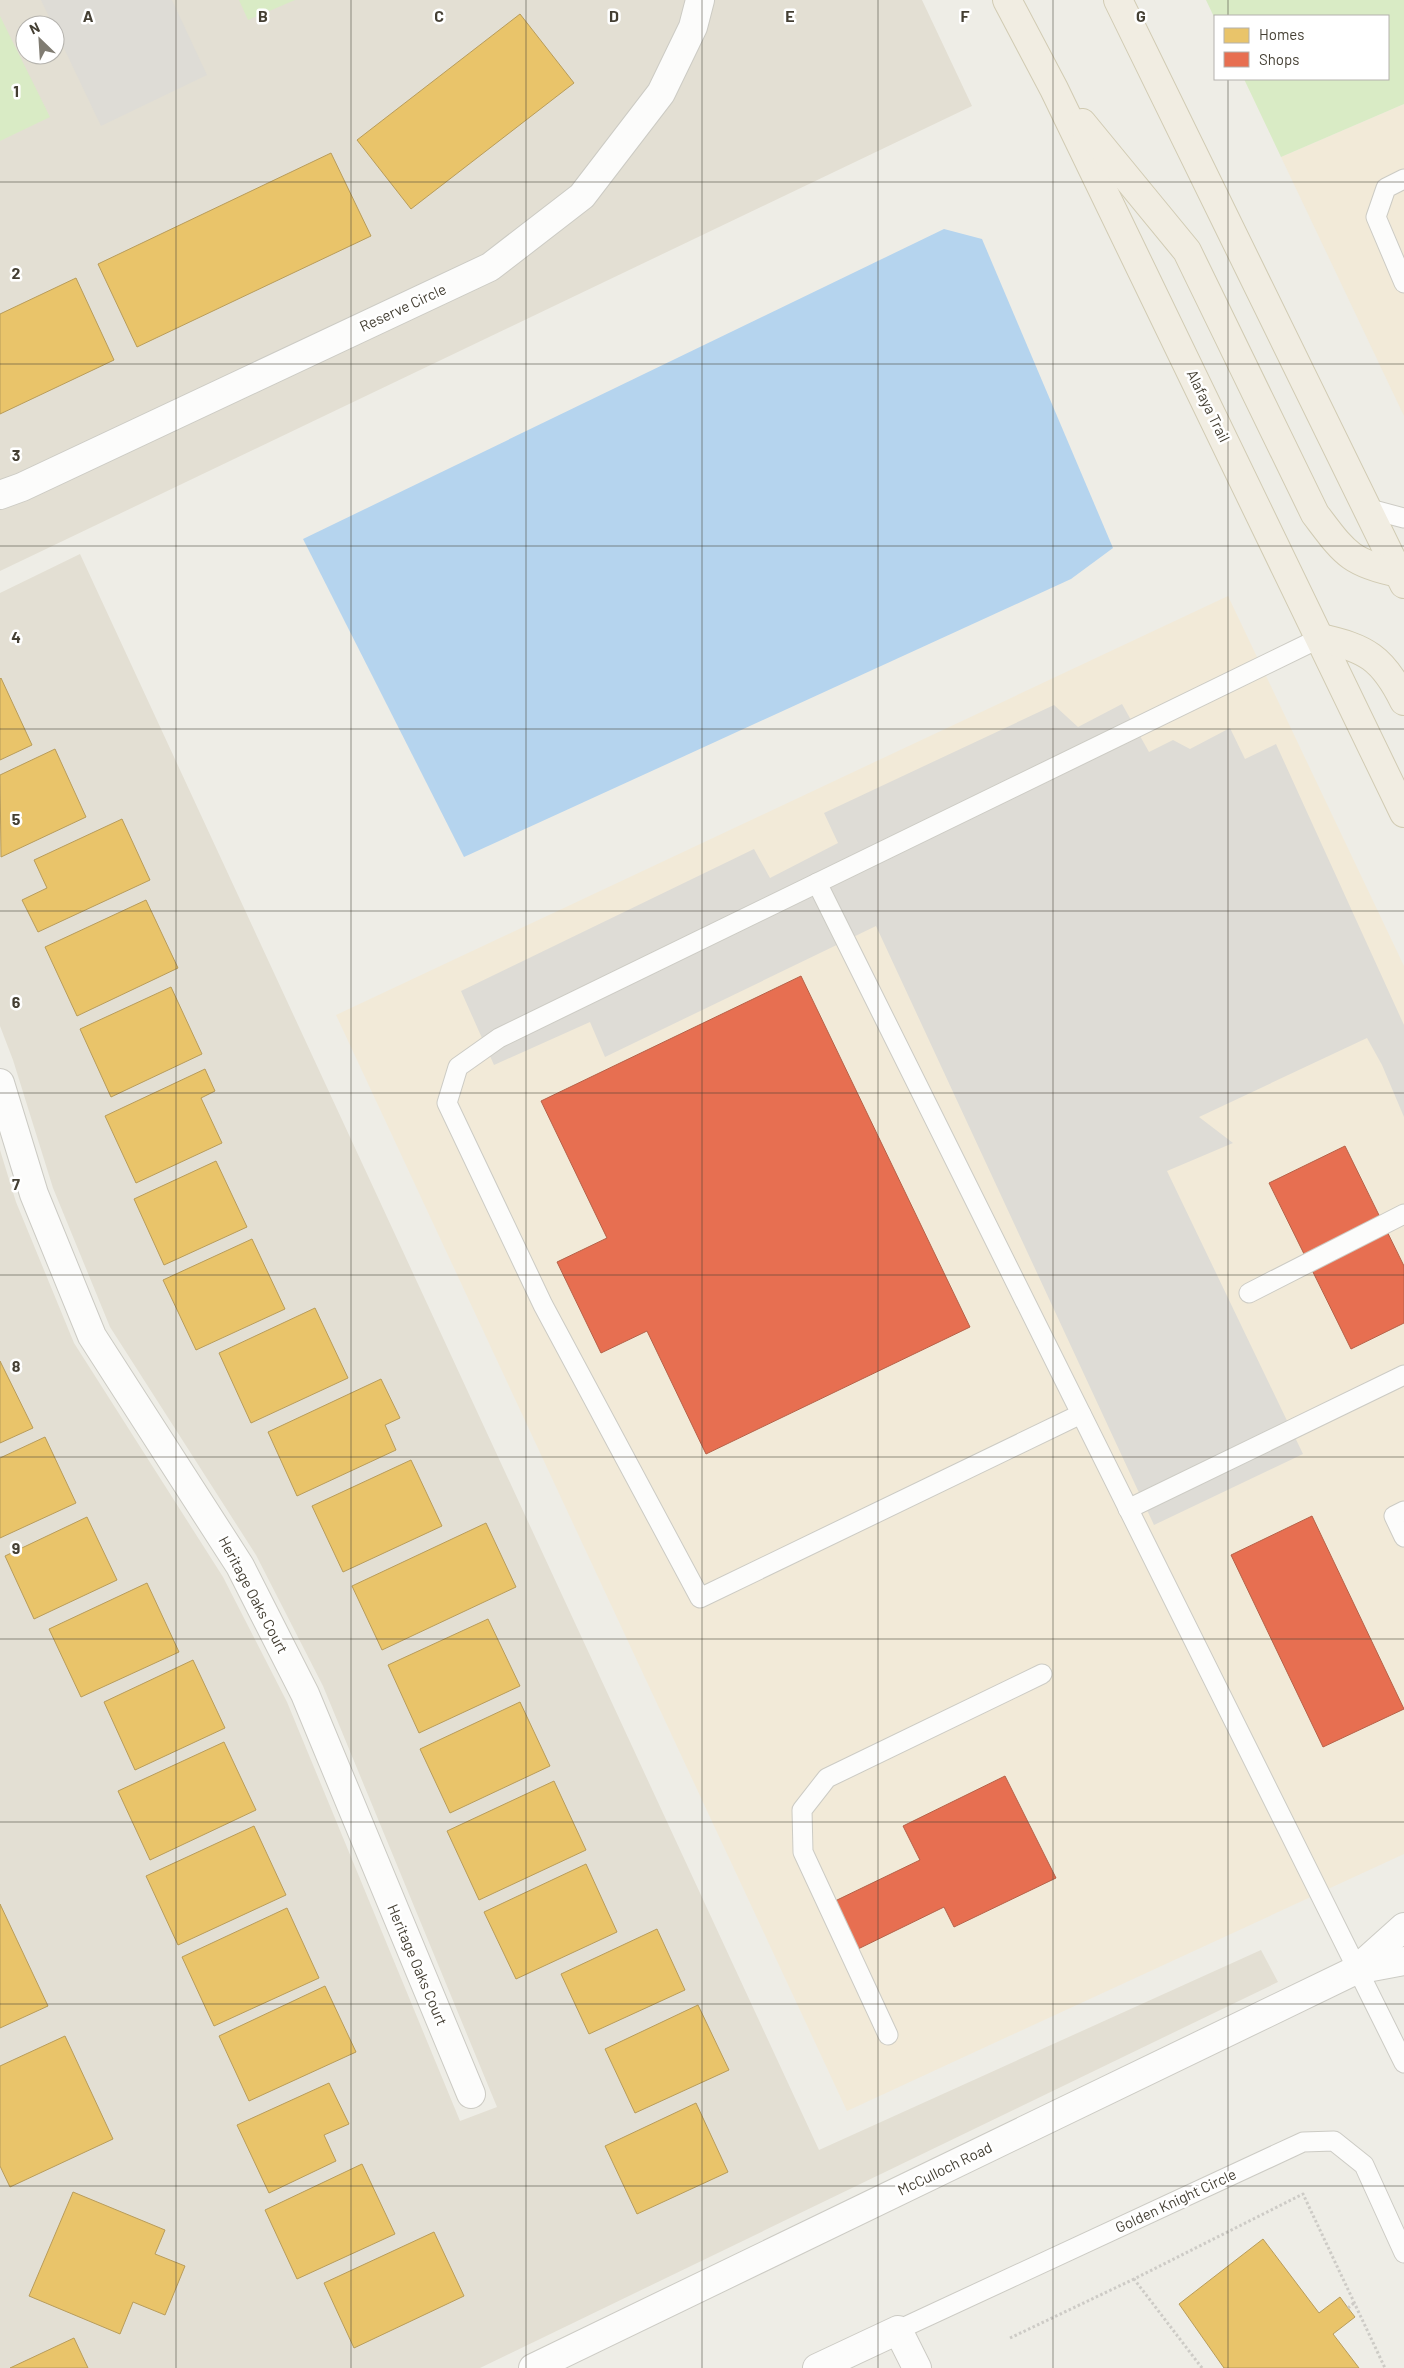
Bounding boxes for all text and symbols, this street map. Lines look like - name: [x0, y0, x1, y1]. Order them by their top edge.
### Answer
- text: A: [83, 6, 94, 25]
- text: B: [258, 6, 268, 25]
- text: C: [434, 6, 444, 25]
- text: D: [609, 6, 619, 25]
- text: E: [785, 6, 795, 25]
- text: F: [961, 6, 970, 25]
- text: G: [1136, 6, 1146, 25]
- north arrow: [15, 15, 65, 65]
- legend: [1214, 15, 1389, 80]
- text: N: [26, 18, 42, 37]
- text: Homes: [1259, 25, 1304, 43]
- text: Shops: [1259, 50, 1299, 68]
- text: 1: [13, 81, 19, 100]
- text: 2: [12, 263, 21, 282]
- street label: Reserve Circle: [356, 279, 449, 335]
- street label: Alafaya Trail: [1184, 366, 1234, 445]
- text: 3: [12, 445, 20, 464]
- text: 4: [11, 627, 21, 646]
- text: 5: [12, 809, 21, 828]
- text: 6: [12, 992, 21, 1011]
- text: 7: [12, 1174, 20, 1193]
- text: 8: [12, 1356, 21, 1375]
- street label: Heritage Oaks Court: [215, 1533, 292, 1656]
- text: 9: [12, 1538, 20, 1557]
- street label: Heritage Oaks Court: [384, 1901, 452, 2028]
- street label: McCulloch Road: [894, 2137, 995, 2199]
- street label: Golden Knight Circle: [1112, 2164, 1239, 2236]

